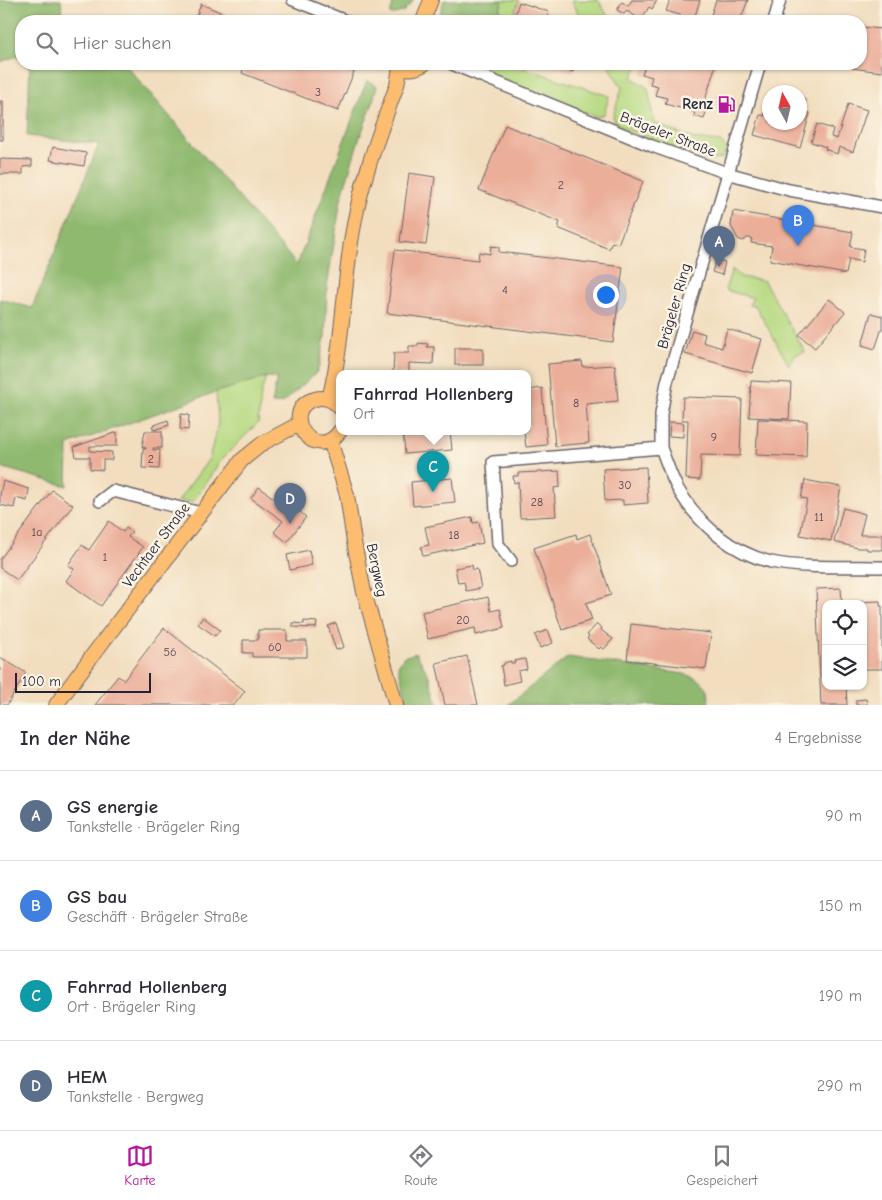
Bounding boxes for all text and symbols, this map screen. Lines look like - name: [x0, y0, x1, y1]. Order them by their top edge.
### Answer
- search box: [15, 15, 867, 70]
- icon: search: [33, 29, 61, 57]
- text: Hier suchen: [73, 32, 171, 54]
- house number: 3: [315, 85, 321, 99]
- north arrow: [762, 85, 807, 130]
- fuel station icon: Renz: [717, 94, 737, 114]
- place label: Renz: [682, 95, 714, 113]
- street label: Brägeler Straße: [618, 107, 719, 161]
- house number: 2: [558, 178, 564, 192]
- pin: B: [782, 205, 814, 246]
- pin: A: [703, 226, 735, 267]
- street label: Brägeler Ring: [653, 261, 695, 351]
- your location: [593, 282, 619, 308]
- house number: 4: [502, 283, 508, 297]
- popup: [336, 370, 531, 435]
- text: Fahrrad Hollenberg: [353, 383, 514, 405]
- house number: 8: [573, 396, 579, 410]
- text: Ort: [353, 405, 374, 423]
- house number: 9: [711, 430, 717, 444]
- pin: C: [417, 451, 449, 492]
- house number: 2: [148, 452, 154, 466]
- house number: 30: [618, 478, 632, 492]
- pin: D: [274, 483, 306, 524]
- house number: 28: [531, 495, 543, 509]
- street label: Vechtaer Straße: [118, 499, 194, 591]
- house number: 11: [814, 510, 824, 524]
- house number: 1a: [32, 525, 42, 539]
- house number: 18: [449, 528, 459, 542]
- street label: Bergweg: [363, 542, 391, 598]
- house number: 1: [103, 550, 108, 564]
- map controls: [822, 600, 867, 690]
- button: locate: [822, 600, 867, 645]
- house number: 20: [456, 613, 470, 627]
- house number: 60: [268, 640, 282, 654]
- house number: 56: [163, 645, 177, 659]
- button: layers: [822, 645, 867, 690]
- scale bar: [15, 670, 151, 693]
- text: 100 m: [22, 673, 61, 690]
- text: In der Nähe: [20, 726, 130, 750]
- text: 4 Ergebnisse: [775, 729, 862, 747]
- text: GS energie: [67, 796, 158, 818]
- text: A: [32, 807, 40, 825]
- text: 90 m: [825, 807, 862, 825]
- text: Tankstelle · Brägeler Ring: [67, 818, 240, 836]
- text: GS bau: [67, 886, 127, 908]
- text: B: [31, 897, 41, 915]
- text: 150 m: [819, 897, 862, 915]
- text: Geschäft · Brägeler Straße: [67, 908, 248, 926]
- text: Fahrrad Hollenberg: [67, 976, 228, 998]
- text: C: [31, 987, 41, 1005]
- text: 190 m: [819, 987, 862, 1005]
- text: Ort · Brägeler Ring: [67, 998, 196, 1016]
- text: HEM: [67, 1066, 107, 1088]
- text: D: [31, 1077, 41, 1095]
- text: 290 m: [817, 1077, 862, 1095]
- text: Tankstelle · Bergweg: [67, 1088, 204, 1106]
- tab: Karte: [124, 1142, 156, 1189]
- tab: Route: [404, 1142, 438, 1189]
- tab: Gespeichert: [686, 1142, 758, 1189]

